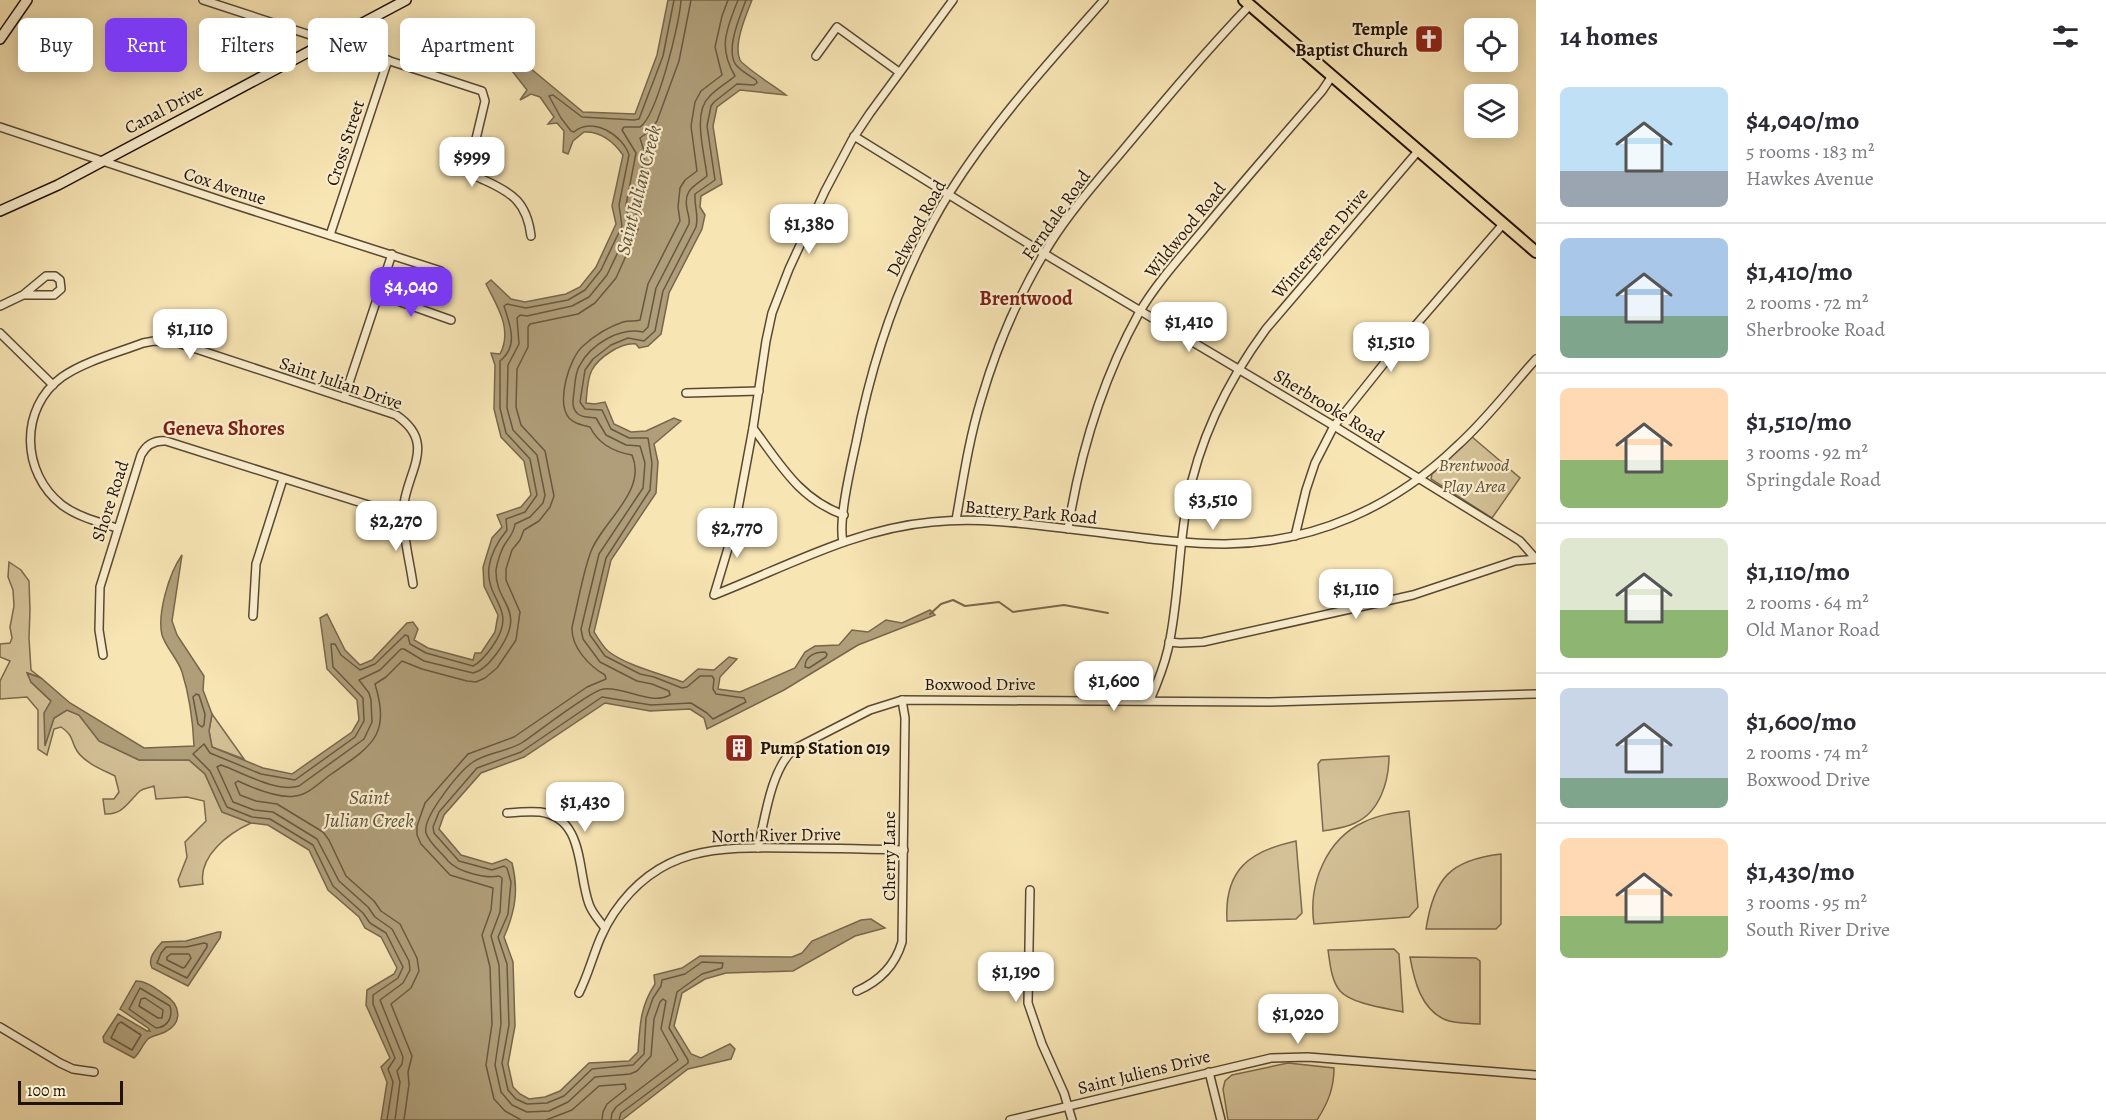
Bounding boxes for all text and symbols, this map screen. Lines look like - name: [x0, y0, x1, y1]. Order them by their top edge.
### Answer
- place label: Temple Baptist Church: [1295, 17, 1408, 62]
- chip: Buy: [18, 18, 93, 72]
- chip: Rent: [105, 18, 187, 72]
- chip: Filters: [199, 18, 296, 72]
- chip: New: [308, 18, 388, 72]
- chip: Apartment: [400, 18, 535, 72]
- map controls: [1464, 18, 1518, 138]
- button: locate: [1464, 18, 1518, 72]
- text: 14 homes: [1560, 19, 1658, 54]
- icon: filters: [2049, 20, 2082, 53]
- church icon: Temple Baptist Church: [1413, 23, 1445, 55]
- street label: Canal Drive: [120, 78, 208, 140]
- button: layers: [1464, 84, 1518, 138]
- street label: Cross Street: [320, 97, 370, 189]
- text: $4,040/mo: [1746, 103, 1859, 138]
- icon: home: [1608, 111, 1680, 183]
- water label: Saint Julian Creek: [609, 122, 668, 258]
- pin: $999: [436, 137, 508, 188]
- text: 5 rooms · 183 m²: [1746, 138, 1875, 165]
- text: $999: [453, 143, 491, 170]
- street label: Cox Avenue: [181, 161, 269, 211]
- street label: Ferndale Road: [1016, 165, 1096, 265]
- text: Hawkes Avenue: [1746, 165, 1874, 192]
- street label: Delwood Road: [880, 175, 952, 280]
- street label: Wildwood Road: [1138, 177, 1231, 283]
- street label: Wintergreen Drive: [1266, 183, 1373, 304]
- pin: $1,380: [760, 204, 858, 255]
- text: $1,380: [784, 210, 834, 237]
- text: $1,410/mo: [1746, 254, 1853, 289]
- icon: home: [1608, 262, 1680, 334]
- pin: $4,040: [362, 267, 460, 318]
- text: $4,040: [384, 273, 438, 300]
- district label: Brentwood: [979, 285, 1073, 312]
- text: 2 rooms · 72 m²: [1746, 289, 1868, 316]
- pin: $1,410: [1140, 302, 1238, 353]
- text: $1,410: [1165, 308, 1213, 335]
- pin: $1,110: [141, 309, 239, 360]
- text: $1,110: [167, 315, 213, 342]
- text: Sherbrooke Road: [1746, 316, 1885, 343]
- pin: $1,510: [1342, 322, 1440, 373]
- text: $1,510: [1367, 328, 1415, 355]
- street label: Saint Julian Drive: [276, 351, 406, 415]
- street label: Sherbrooke Road: [1269, 363, 1389, 449]
- text: $1,510/mo: [1746, 404, 1852, 439]
- icon: home: [1608, 412, 1680, 484]
- district label: Geneva Shores: [163, 415, 285, 442]
- text: 3 rooms · 92 m²: [1746, 439, 1868, 466]
- park label: Brentwood Play Area: [1439, 453, 1510, 498]
- street label: Shore Road: [86, 457, 134, 545]
- text: Springdale Road: [1746, 466, 1881, 493]
- pin: $3,510: [1164, 480, 1262, 531]
- text: $3,510: [1188, 486, 1238, 513]
- street label: Battery Park Road: [964, 494, 1098, 530]
- pin: $2,270: [347, 501, 445, 552]
- text: $2,270: [370, 507, 422, 534]
- pin: $2,770: [688, 508, 786, 559]
- text: $2,770: [711, 514, 763, 541]
- text: $1,110/mo: [1746, 554, 1850, 589]
- icon: home: [1608, 562, 1680, 634]
- pin: $1,110: [1307, 569, 1405, 620]
- text: $1,110: [1333, 575, 1379, 602]
- text: 2 rooms · 64 m²: [1746, 589, 1869, 616]
- text: Old Manor Road: [1746, 616, 1880, 643]
- pin: $1,600: [1065, 661, 1163, 712]
- text: $1,600: [1088, 667, 1140, 694]
- street label: Boxwood Drive: [924, 672, 1036, 696]
- text: $1,600/mo: [1746, 704, 1856, 739]
- icon: home: [1608, 712, 1680, 784]
- building icon: Pump Station 019: [723, 732, 755, 764]
- place label: Pump Station 019: [760, 736, 890, 760]
- text: 2 rooms · 74 m²: [1746, 739, 1868, 766]
- text: Boxwood Drive: [1746, 766, 1870, 793]
- pin: $1,430: [536, 782, 634, 833]
- water label: Saint Julian Creek: [323, 784, 414, 834]
- text: $1,430: [560, 788, 610, 815]
- street label: Cherry Lane: [877, 811, 901, 901]
- street label: North River Drive: [711, 822, 841, 848]
- text: $1,430/mo: [1746, 854, 1855, 889]
- icon: home: [1608, 862, 1680, 934]
- text: 3 rooms · 95 m²: [1746, 889, 1867, 916]
- text: South River Drive: [1746, 916, 1890, 943]
- pin: $1,190: [967, 952, 1065, 1003]
- text: $1,190: [992, 958, 1040, 985]
- pin: $1,020: [1249, 994, 1347, 1045]
- text: $1,020: [1272, 1000, 1324, 1027]
- street label: Saint Juliens Drive: [1075, 1044, 1213, 1100]
- scale bar: [18, 1078, 123, 1106]
- text: 100 m: [27, 1080, 66, 1102]

